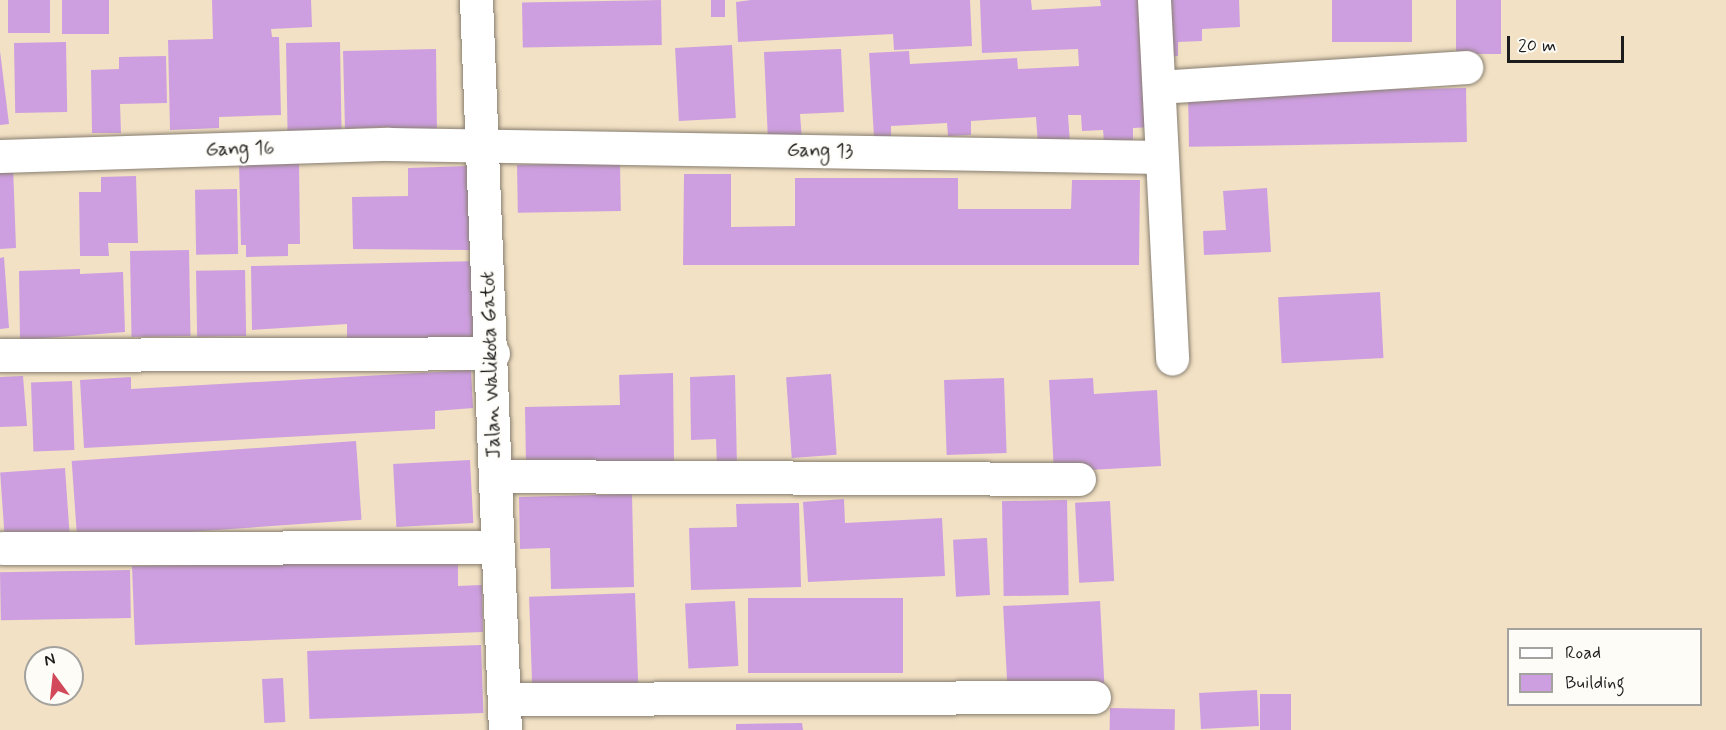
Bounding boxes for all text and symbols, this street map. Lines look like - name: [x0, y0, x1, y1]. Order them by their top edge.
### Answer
- scale bar: [1510, 24, 1627, 62]
- text: 20 m: [1518, 34, 1556, 58]
- street label: Gang 16: [205, 136, 275, 162]
- street label: Gang 13: [787, 138, 853, 164]
- street label: Jalan Walikota Gatot: [476, 274, 506, 456]
- legend: [1507, 628, 1702, 706]
- text: Road: [1565, 641, 1601, 665]
- north arrow: [24, 646, 84, 706]
- text: N: [42, 649, 58, 672]
- text: Building: [1565, 671, 1625, 695]

